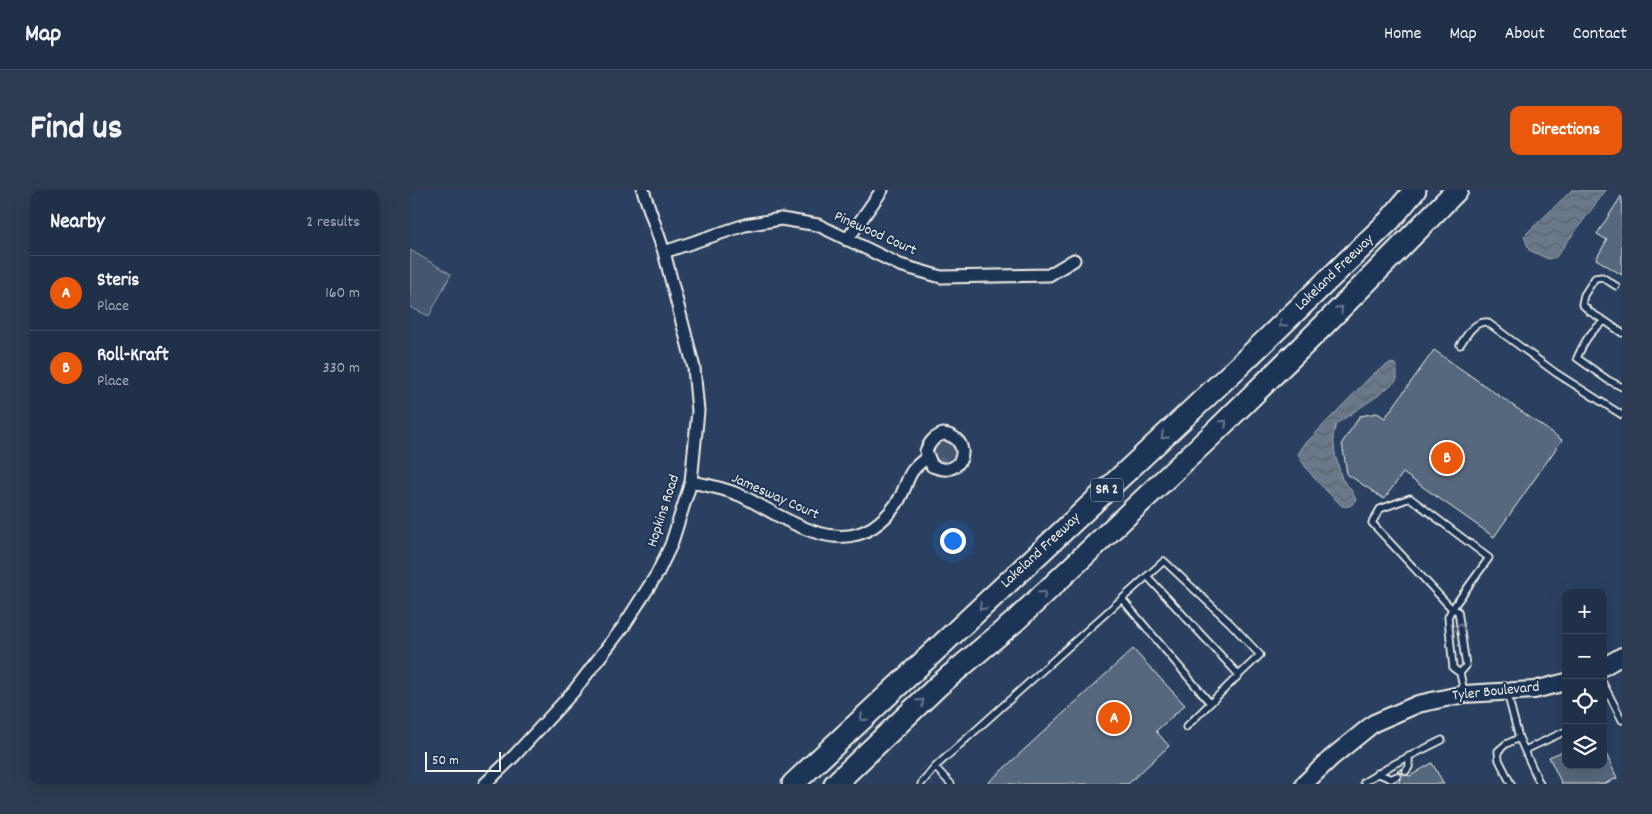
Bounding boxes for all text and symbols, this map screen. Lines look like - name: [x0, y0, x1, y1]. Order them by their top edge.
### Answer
- text: Map: [25, 18, 61, 52]
- text: Home: [1384, 22, 1421, 47]
- text: Map: [1449, 22, 1477, 47]
- text: About: [1505, 22, 1545, 47]
- text: Contact: [1573, 22, 1627, 47]
- text: Find us: [30, 105, 122, 155]
- button: Directions: [1510, 106, 1622, 155]
- street label: Pinewood Court: [830, 206, 920, 262]
- text: Nearby: [50, 208, 105, 238]
- text: 2 results: [306, 211, 360, 234]
- street label: Lakeland Freeway: [1291, 229, 1380, 316]
- text: Steris: [97, 268, 139, 295]
- text: A: [62, 282, 70, 305]
- text: 160 m: [325, 282, 360, 305]
- text: Place: [97, 295, 129, 318]
- one-way arrow: [1334, 305, 1343, 314]
- one-way arrow: [1279, 318, 1288, 327]
- text: Roll-Kraft: [97, 343, 169, 370]
- text: B: [62, 357, 70, 380]
- text: 330 m: [322, 357, 360, 380]
- text: Place: [97, 370, 129, 393]
- one-way arrow: [1218, 420, 1227, 429]
- one-way arrow: [1161, 430, 1170, 439]
- pin: B: [1431, 439, 1463, 477]
- street label: Jamesway Court: [728, 468, 823, 526]
- street label: Hopkins Road: [642, 472, 686, 550]
- road number: SR 2: [1091, 478, 1123, 502]
- street label: Lakeland Freeway: [996, 507, 1087, 594]
- your location: [940, 528, 966, 554]
- map controls: [1562, 589, 1607, 769]
- button: +: [1562, 589, 1607, 634]
- one-way arrow: [1037, 591, 1046, 600]
- one-way arrow: [979, 601, 988, 610]
- one-way arrow: [1456, 622, 1466, 631]
- button: −: [1562, 634, 1607, 679]
- street label: Tyler Boulevard: [1451, 676, 1541, 708]
- button: locate: [1562, 679, 1607, 724]
- one-way arrow: [916, 699, 925, 708]
- pin: A: [1098, 699, 1130, 737]
- one-way arrow: [860, 712, 869, 721]
- button: layers: [1562, 724, 1607, 769]
- scale bar: [425, 749, 501, 772]
- text: 50 m: [432, 751, 459, 771]

